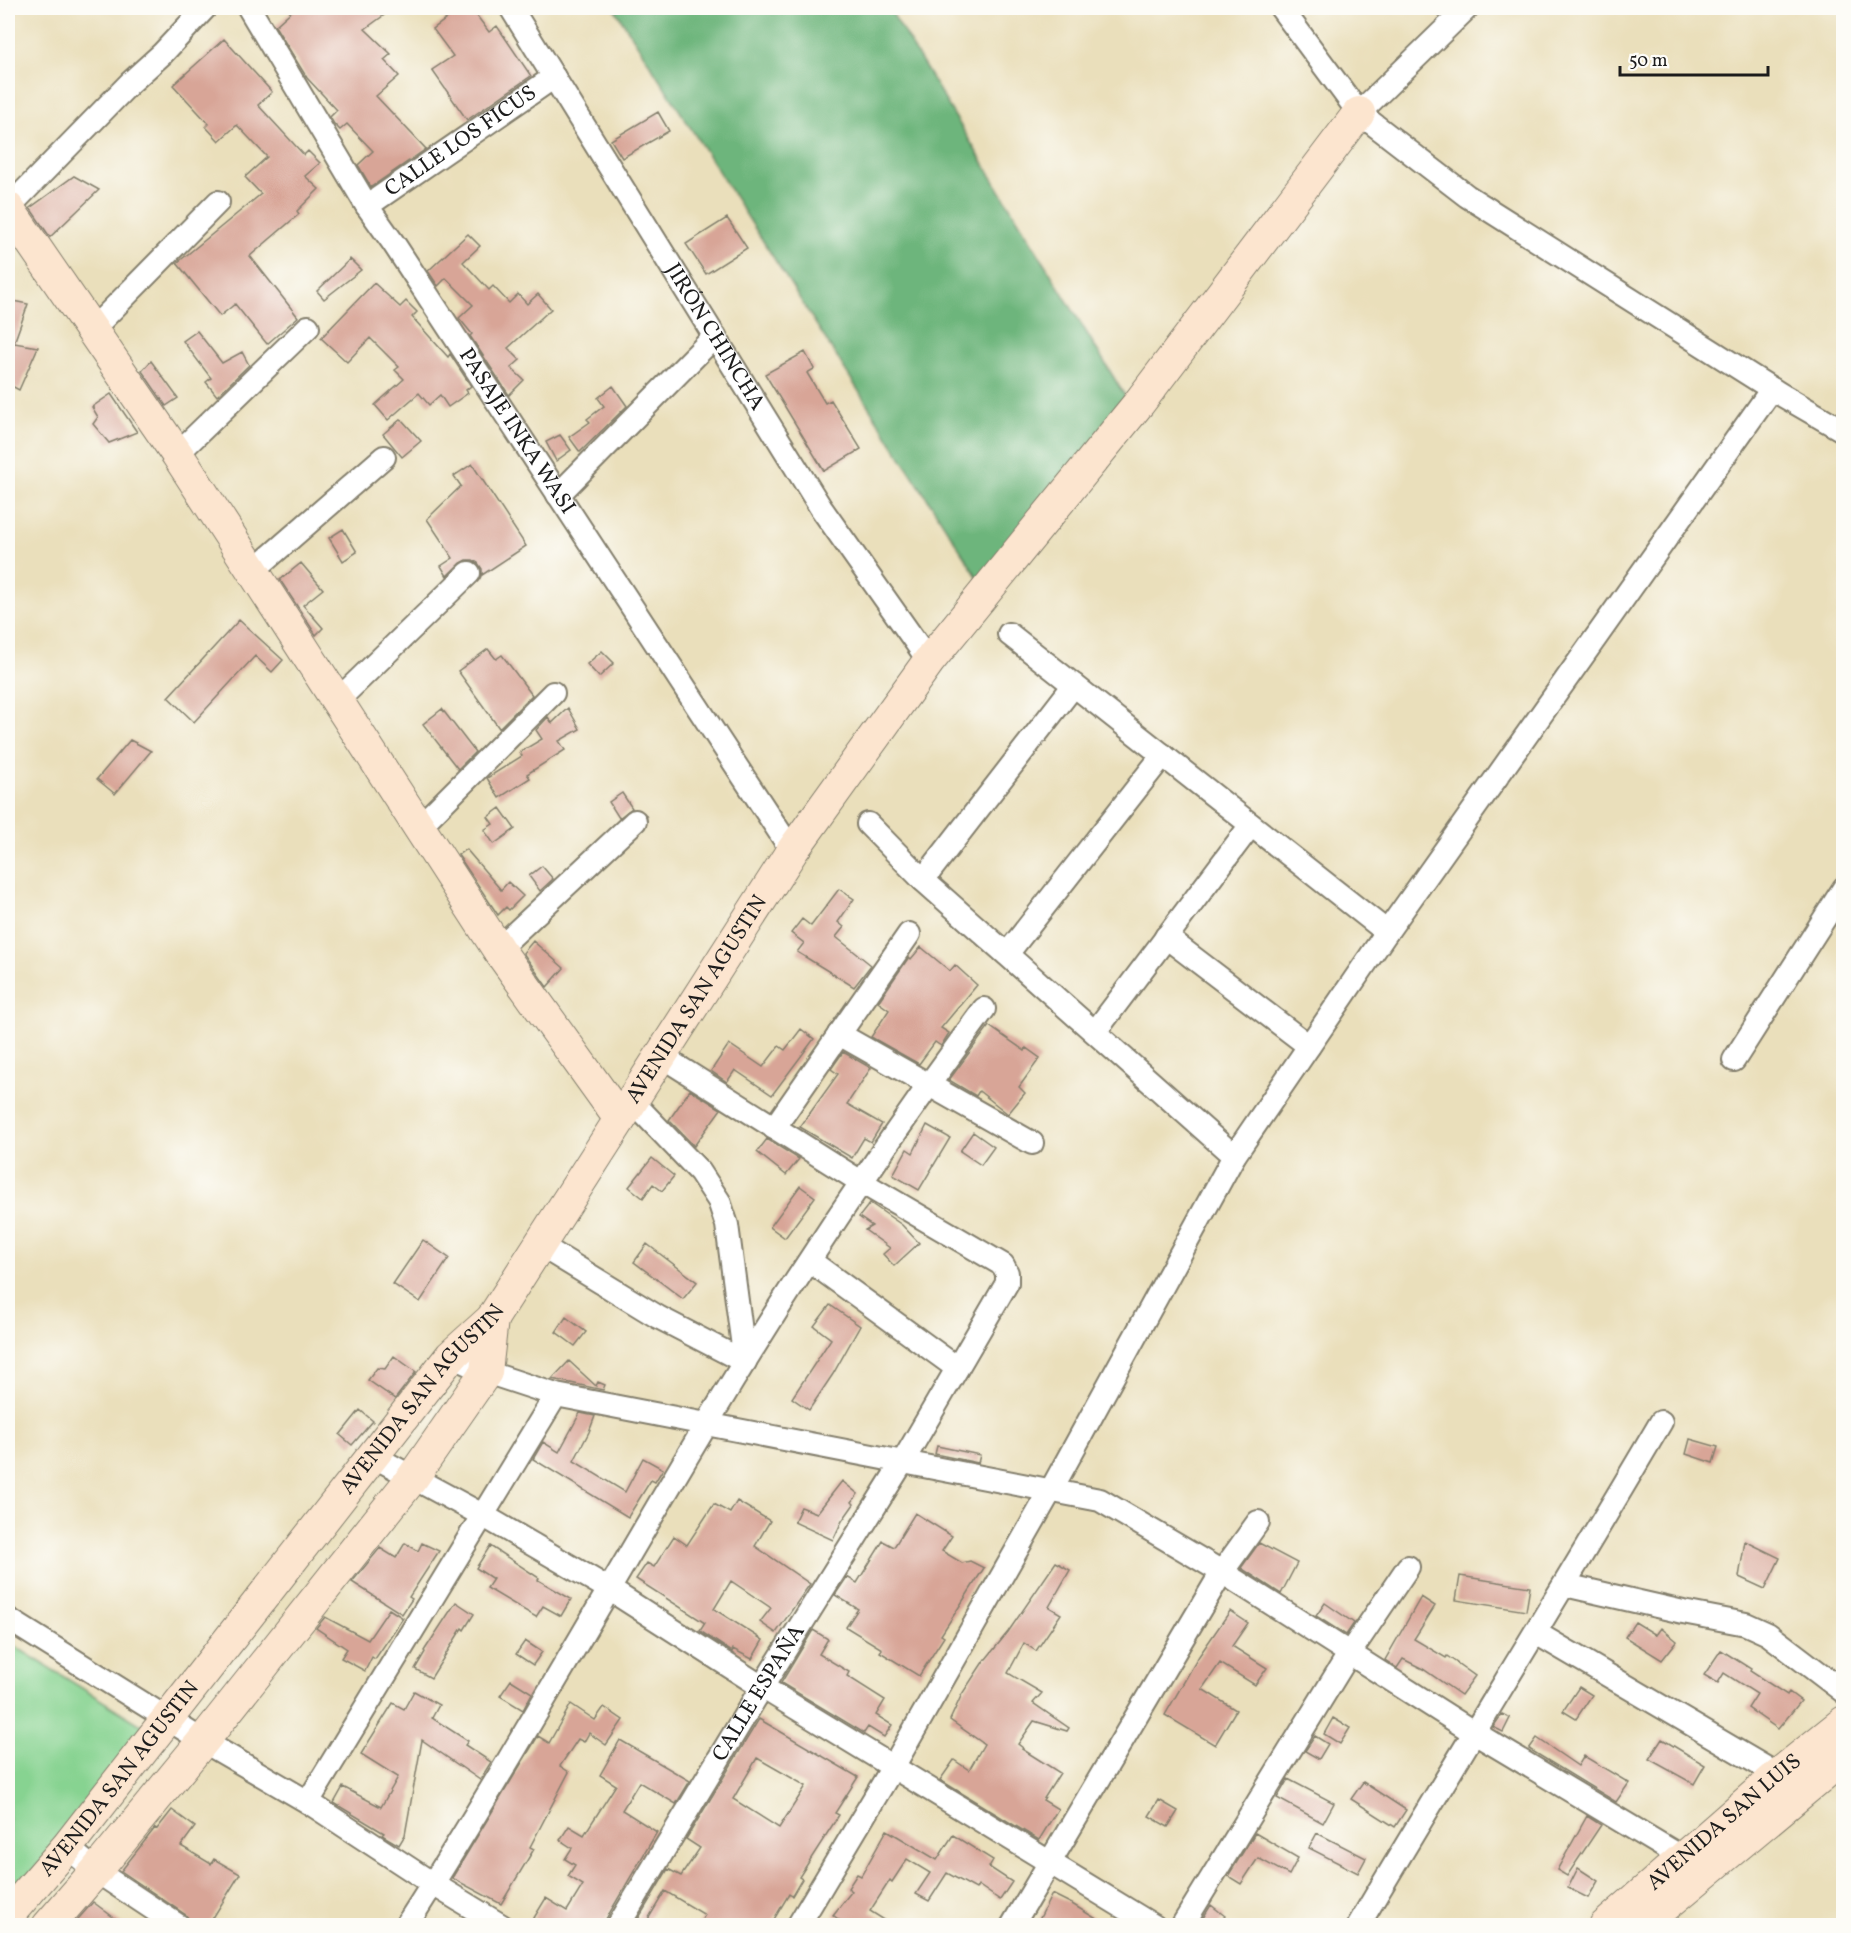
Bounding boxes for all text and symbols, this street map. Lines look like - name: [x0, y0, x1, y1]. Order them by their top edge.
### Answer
- scale bar: [1620, 39, 1768, 77]
- text: 50 m: [1629, 49, 1668, 74]
- street label: CALLE LOS FICUS: [379, 78, 543, 205]
- street label: JIRÓN CHINCHA: [657, 257, 772, 417]
- street label: PASAJE INKA WASI: [451, 342, 583, 521]
- street label: AVENIDA SAN AGUSTIN: [618, 889, 775, 1110]
- street label: AVENIDA SAN AGUSTIN: [333, 1298, 513, 1501]
- street label: CALLE ESPAÑA: [705, 1619, 813, 1768]
- street label: AVENIDA SAN AGUSTIN: [32, 1674, 207, 1884]
- street label: AVENIDA SAN LUIS: [1640, 1746, 1808, 1898]

